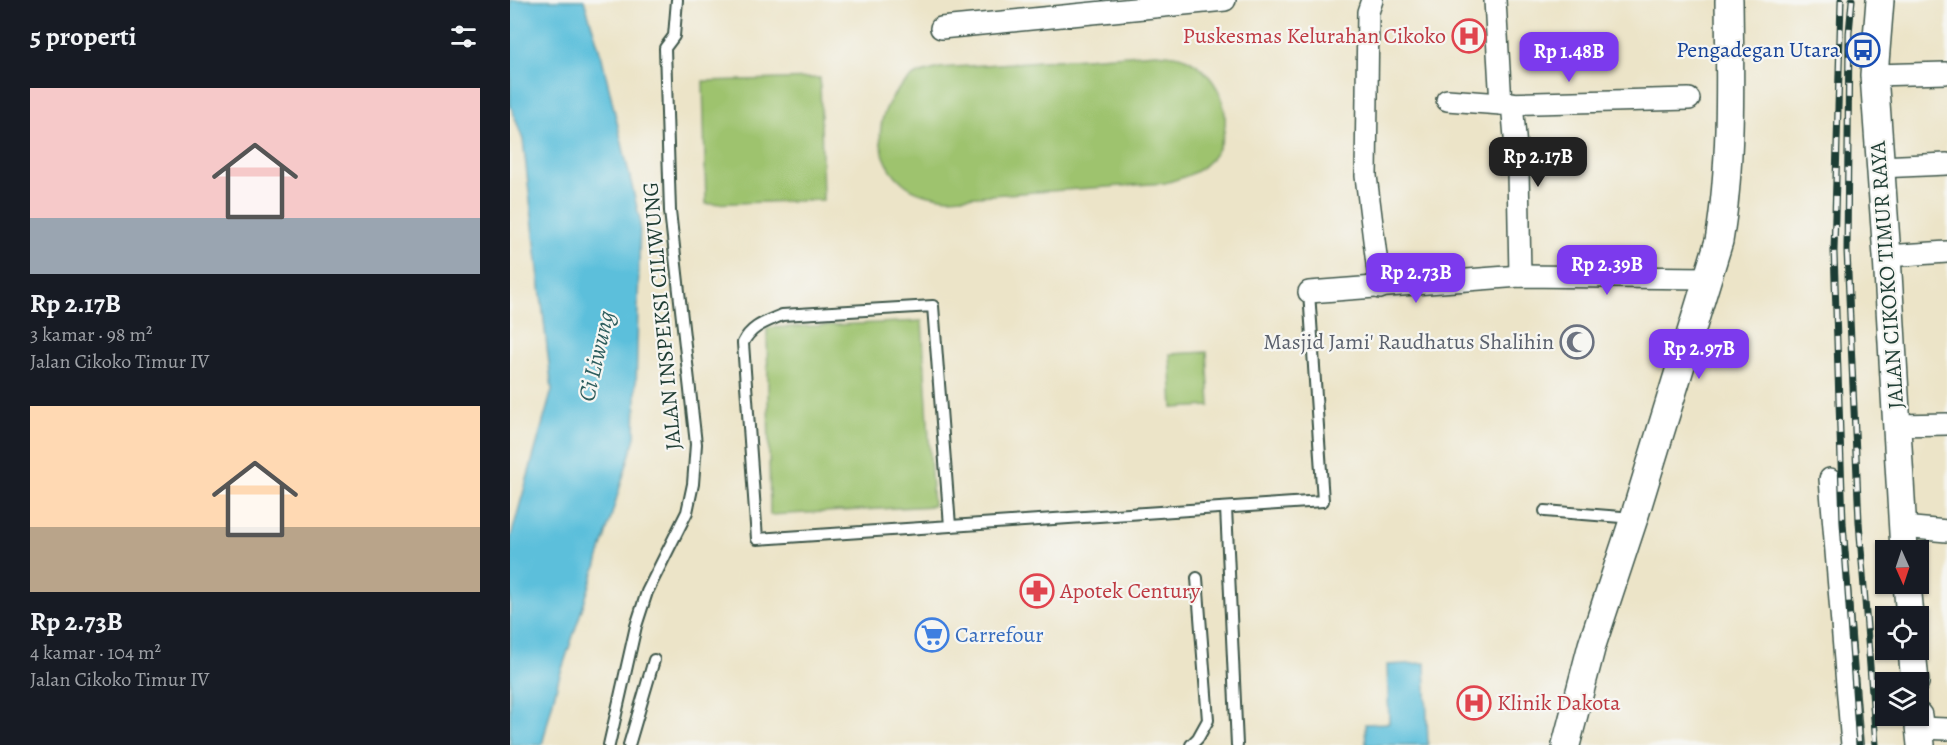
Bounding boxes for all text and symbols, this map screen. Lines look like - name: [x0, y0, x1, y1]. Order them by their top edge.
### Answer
- hospital icon: Puskesmas Kelurahan Cikoko: [1451, 18, 1487, 54]
- text: 5 properti: [30, 19, 136, 54]
- icon: filters: [447, 20, 480, 53]
- place label: Puskesmas Kelurahan Cikoko: [1183, 21, 1446, 51]
- pin: Rp 1.48B: [1507, 32, 1631, 83]
- bus stop icon: Pengadegan Utara: [1845, 32, 1881, 68]
- place label: Pengadegan Utara: [1676, 35, 1841, 65]
- text: Rp 1.48B: [1534, 38, 1604, 65]
- icon: home: [201, 127, 309, 235]
- pin: Rp 2.17B: [1476, 137, 1600, 188]
- street label: JALAN CIKOKO TIMUR RAYA: [1863, 139, 1911, 410]
- text: Rp 2.17B: [1503, 143, 1573, 170]
- street label: JALAN INSPEKSI CILIWUNG: [635, 181, 689, 451]
- pin: Rp 2.39B: [1545, 245, 1669, 296]
- text: Rp 2.39B: [1571, 251, 1643, 278]
- pin: Rp 2.73B: [1354, 253, 1478, 304]
- text: Rp 2.73B: [1380, 259, 1452, 286]
- text: Rp 2.17B: [30, 286, 121, 321]
- water label: Ci Liwung: [570, 307, 622, 404]
- text: 3 kamar · 98 m²: [30, 321, 153, 348]
- mosque icon: Masjid Jami' Raudhatus Shalihin: [1559, 324, 1595, 360]
- place label: Masjid Jami' Raudhatus Shalihin: [1263, 327, 1554, 357]
- pin: Rp 2.97B: [1637, 329, 1761, 380]
- text: Rp 2.97B: [1663, 335, 1735, 362]
- text: Jalan Cikoko Timur IV: [30, 348, 210, 375]
- icon: home: [201, 445, 309, 553]
- north arrow: [1875, 540, 1929, 594]
- map controls: [1875, 540, 1929, 726]
- pharmacy icon: Apotek Century: [1019, 573, 1055, 609]
- place label: Apotek Century: [1059, 576, 1201, 606]
- text: Rp 2.73B: [30, 604, 123, 639]
- button: locate: [1875, 606, 1929, 660]
- supermarket icon: Carrefour: [914, 617, 950, 653]
- place label: Carrefour: [955, 620, 1044, 650]
- text: 4 kamar · 104 m²: [30, 639, 161, 666]
- text: Jalan Cikoko Timur IV: [30, 666, 210, 693]
- button: layers: [1875, 672, 1929, 726]
- hospital icon: Klinik Dakota: [1456, 685, 1492, 721]
- place label: Klinik Dakota: [1497, 688, 1621, 718]

